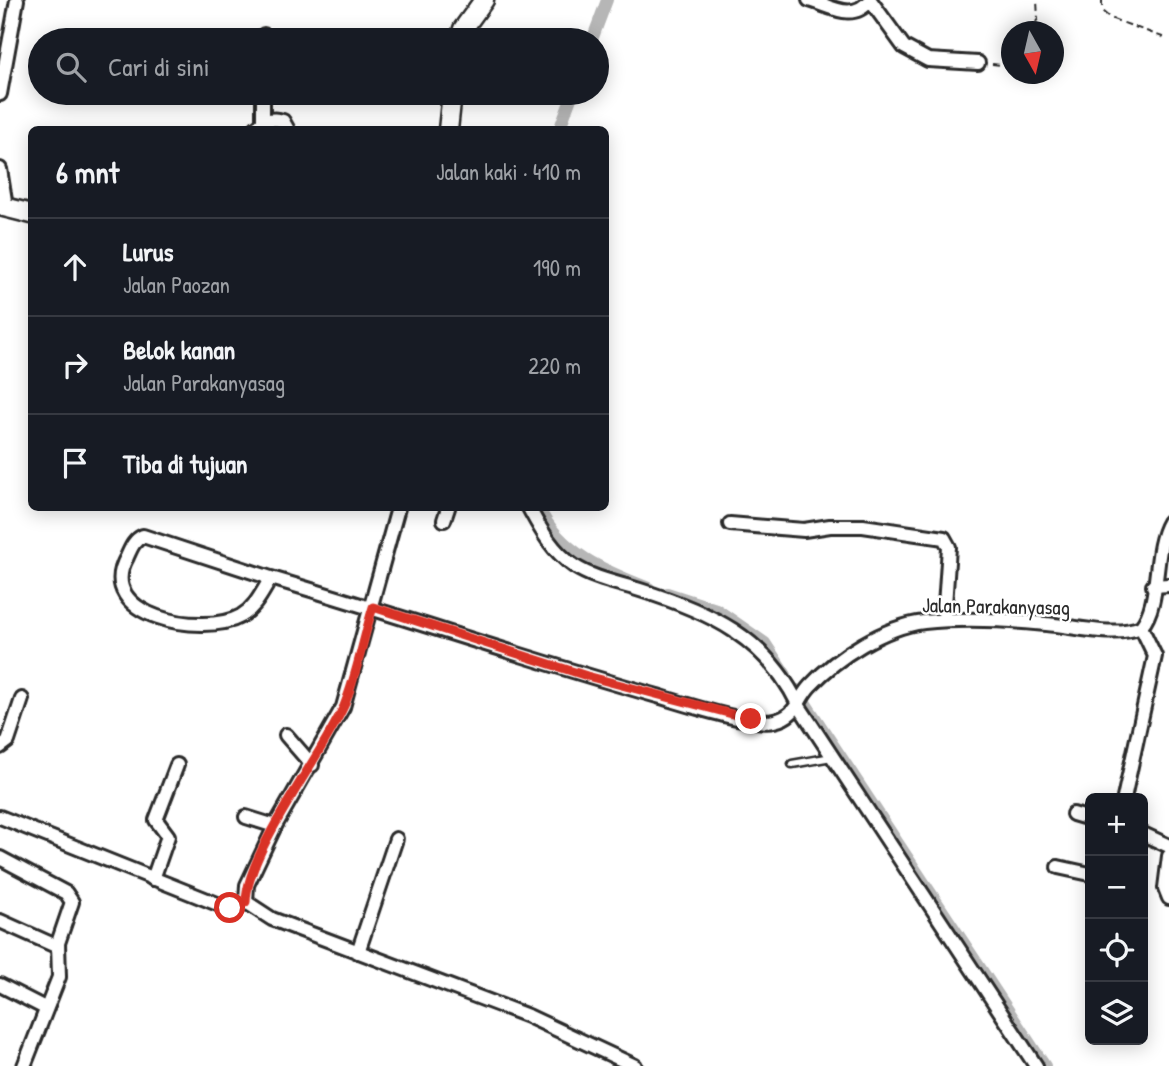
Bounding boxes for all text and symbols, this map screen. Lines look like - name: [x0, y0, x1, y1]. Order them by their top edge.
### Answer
- north arrow: [1001, 21, 1064, 84]
- search box: [28, 28, 609, 105]
- icon: search: [52, 48, 90, 86]
- text: Cari di sini: [108, 49, 210, 84]
- text: 6 mnt: [56, 152, 119, 192]
- text: Jalan kaki · 410 m: [436, 156, 581, 187]
- text: Lurus: [123, 234, 174, 269]
- icon: ahead: [56, 248, 94, 286]
- text: 190 m: [533, 252, 581, 283]
- text: Jalan Paozan: [123, 269, 230, 300]
- text: Belok kanan: [123, 332, 235, 367]
- icon: right: [56, 346, 94, 384]
- text: 220 m: [528, 350, 581, 381]
- text: Jalan Parakanyasag: [123, 367, 285, 398]
- icon: arrive: [56, 444, 94, 482]
- text: Tiba di tujuan: [123, 446, 248, 481]
- street label: Jalan Parakanyasag: [922, 590, 1070, 622]
- route end: [735, 703, 766, 734]
- map controls: [1085, 793, 1148, 1045]
- button: +: [1085, 793, 1148, 856]
- button: −: [1085, 856, 1148, 919]
- route start: [214, 892, 245, 923]
- button: locate: [1085, 919, 1148, 982]
- button: layers: [1085, 982, 1148, 1045]

